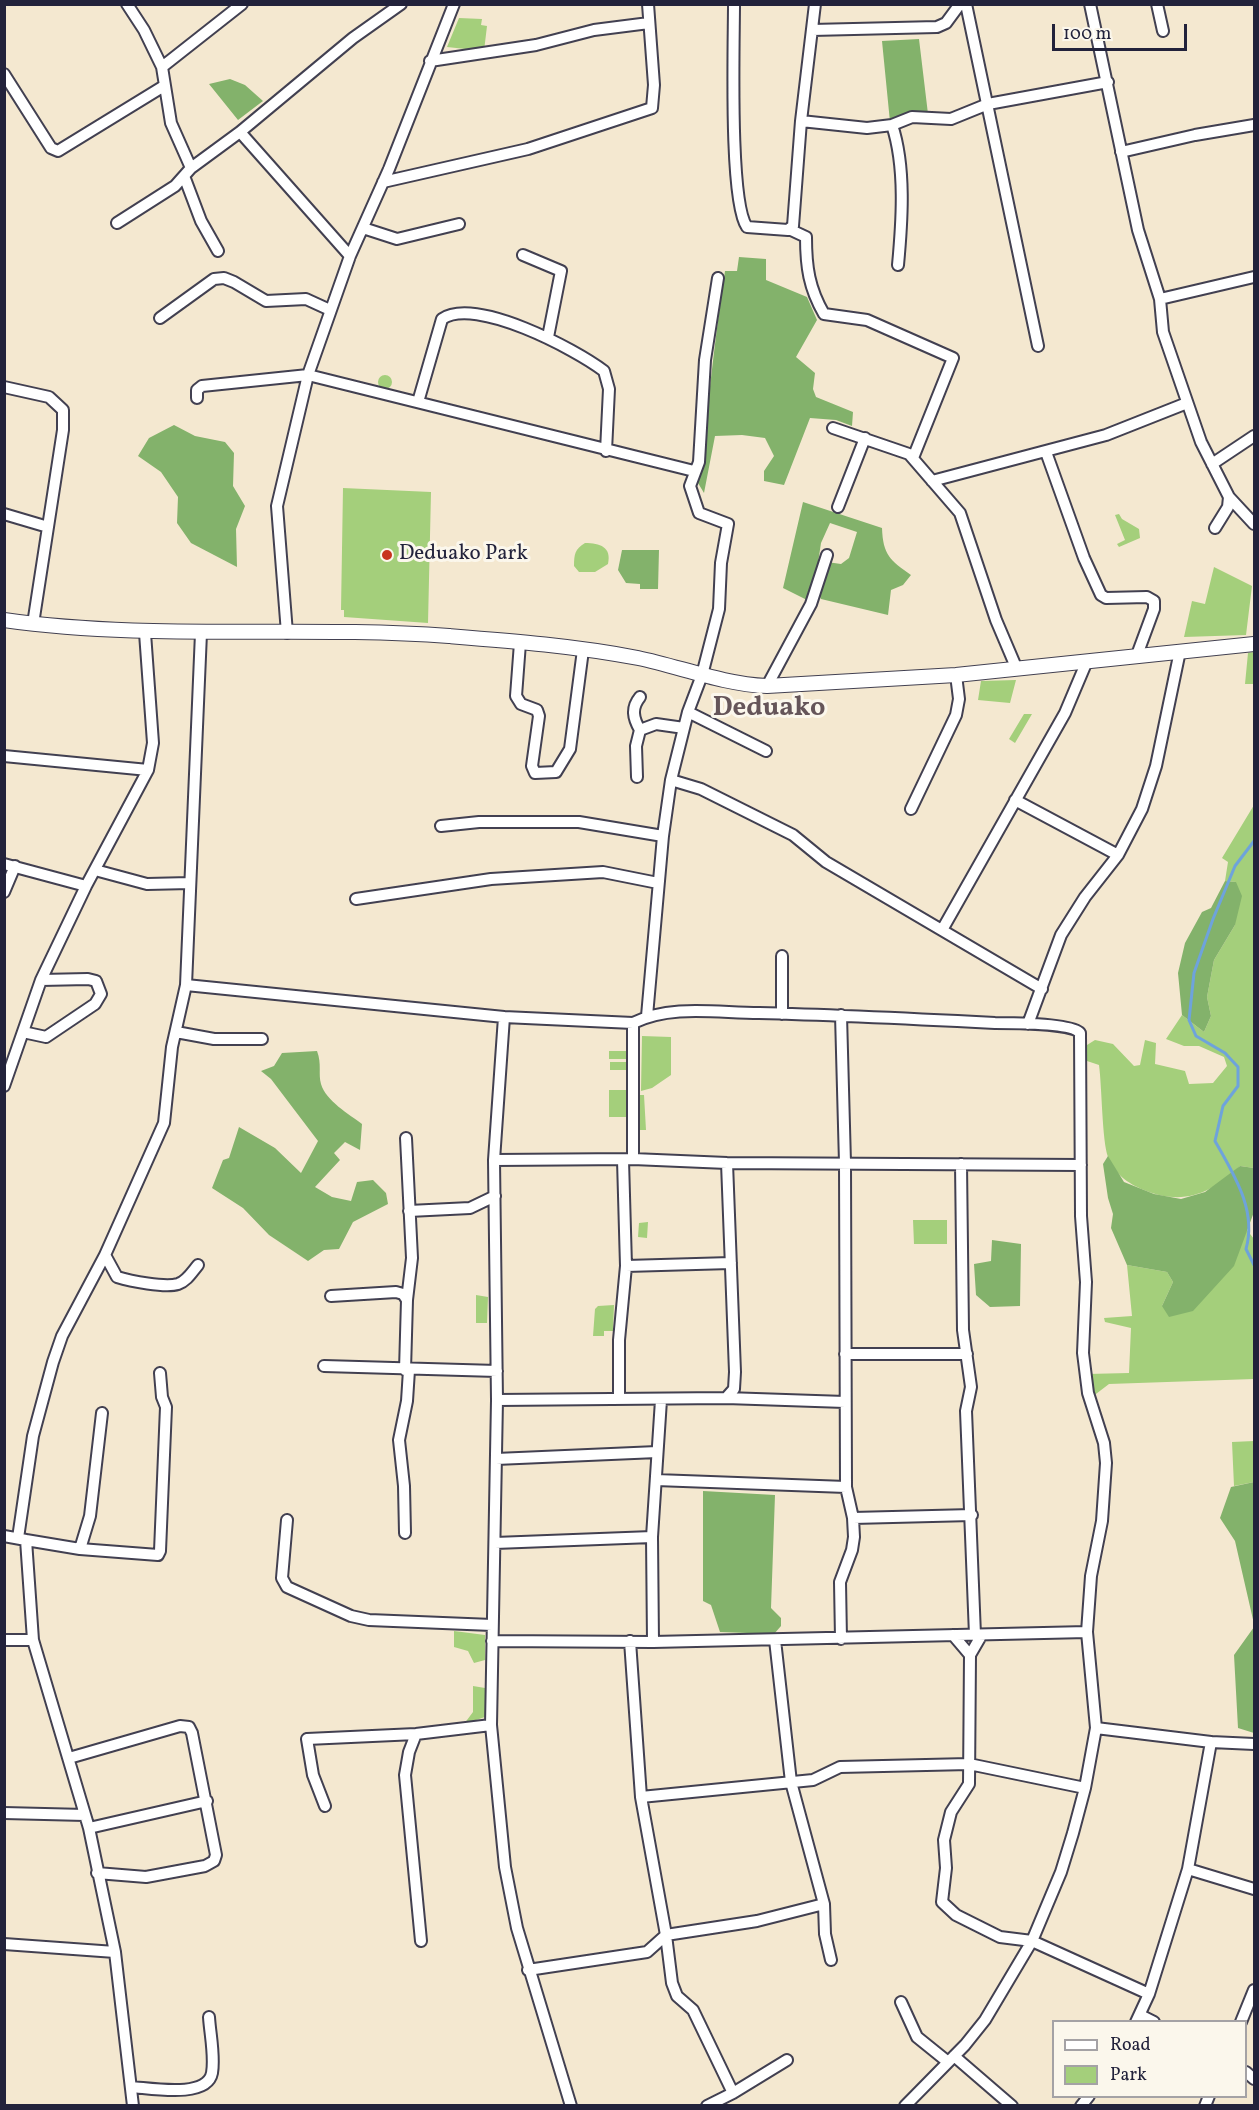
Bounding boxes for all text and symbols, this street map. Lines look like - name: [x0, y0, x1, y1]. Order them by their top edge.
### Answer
- scale bar: [1055, 12, 1190, 50]
- text: 100 m: [1063, 22, 1112, 47]
- place label: Deduako Park: [399, 542, 528, 568]
- marker: Deduako Park: [380, 548, 394, 562]
- district label: Deduako: [713, 694, 825, 726]
- legend: [1052, 2020, 1247, 2098]
- text: Road: [1110, 2033, 1151, 2058]
- text: Park: [1110, 2063, 1147, 2088]

